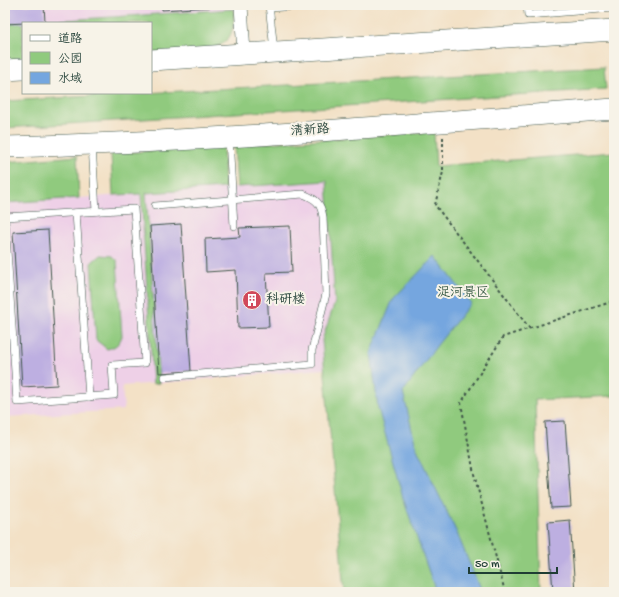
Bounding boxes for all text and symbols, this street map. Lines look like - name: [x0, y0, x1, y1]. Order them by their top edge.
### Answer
- legend: [22, 22, 152, 94]
- text: 道路: [58, 32, 82, 47]
- text: 公园: [58, 52, 82, 67]
- text: 水域: [58, 72, 82, 87]
- street label: 清新路: [290, 121, 330, 140]
- park label: 浞河景区: [437, 285, 489, 301]
- building icon: 科研楼: [241, 289, 263, 311]
- place label: 科研楼: [266, 292, 305, 308]
- scale bar: [469, 549, 557, 575]
- text: 50 m: [475, 558, 500, 572]

